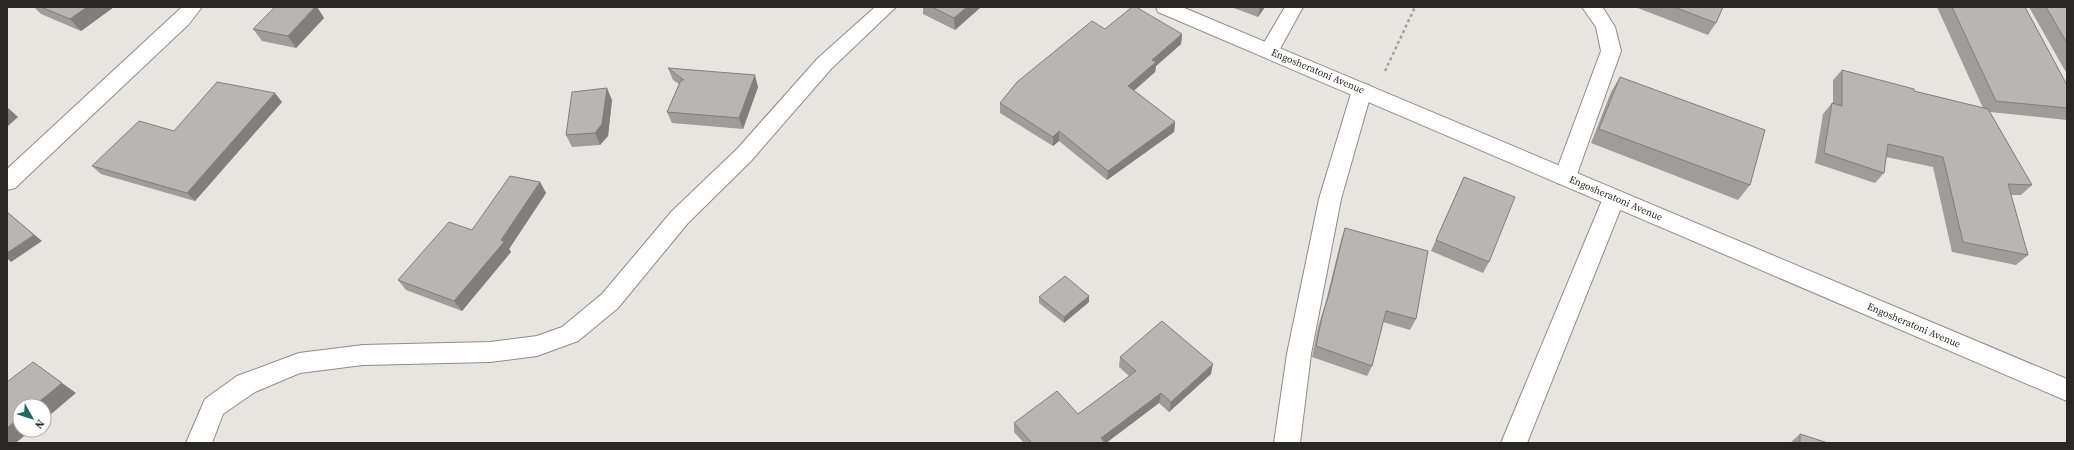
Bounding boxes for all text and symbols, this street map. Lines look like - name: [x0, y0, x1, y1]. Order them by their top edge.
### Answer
- street label: Engosheratoni Avenue: [1269, 45, 1367, 97]
- street label: Engosheratoni Avenue: [1567, 172, 1665, 224]
- street label: Engosheratoni Avenue: [1865, 299, 1963, 351]
- north arrow: [12, 398, 52, 438]
- text: N: [31, 416, 48, 432]

